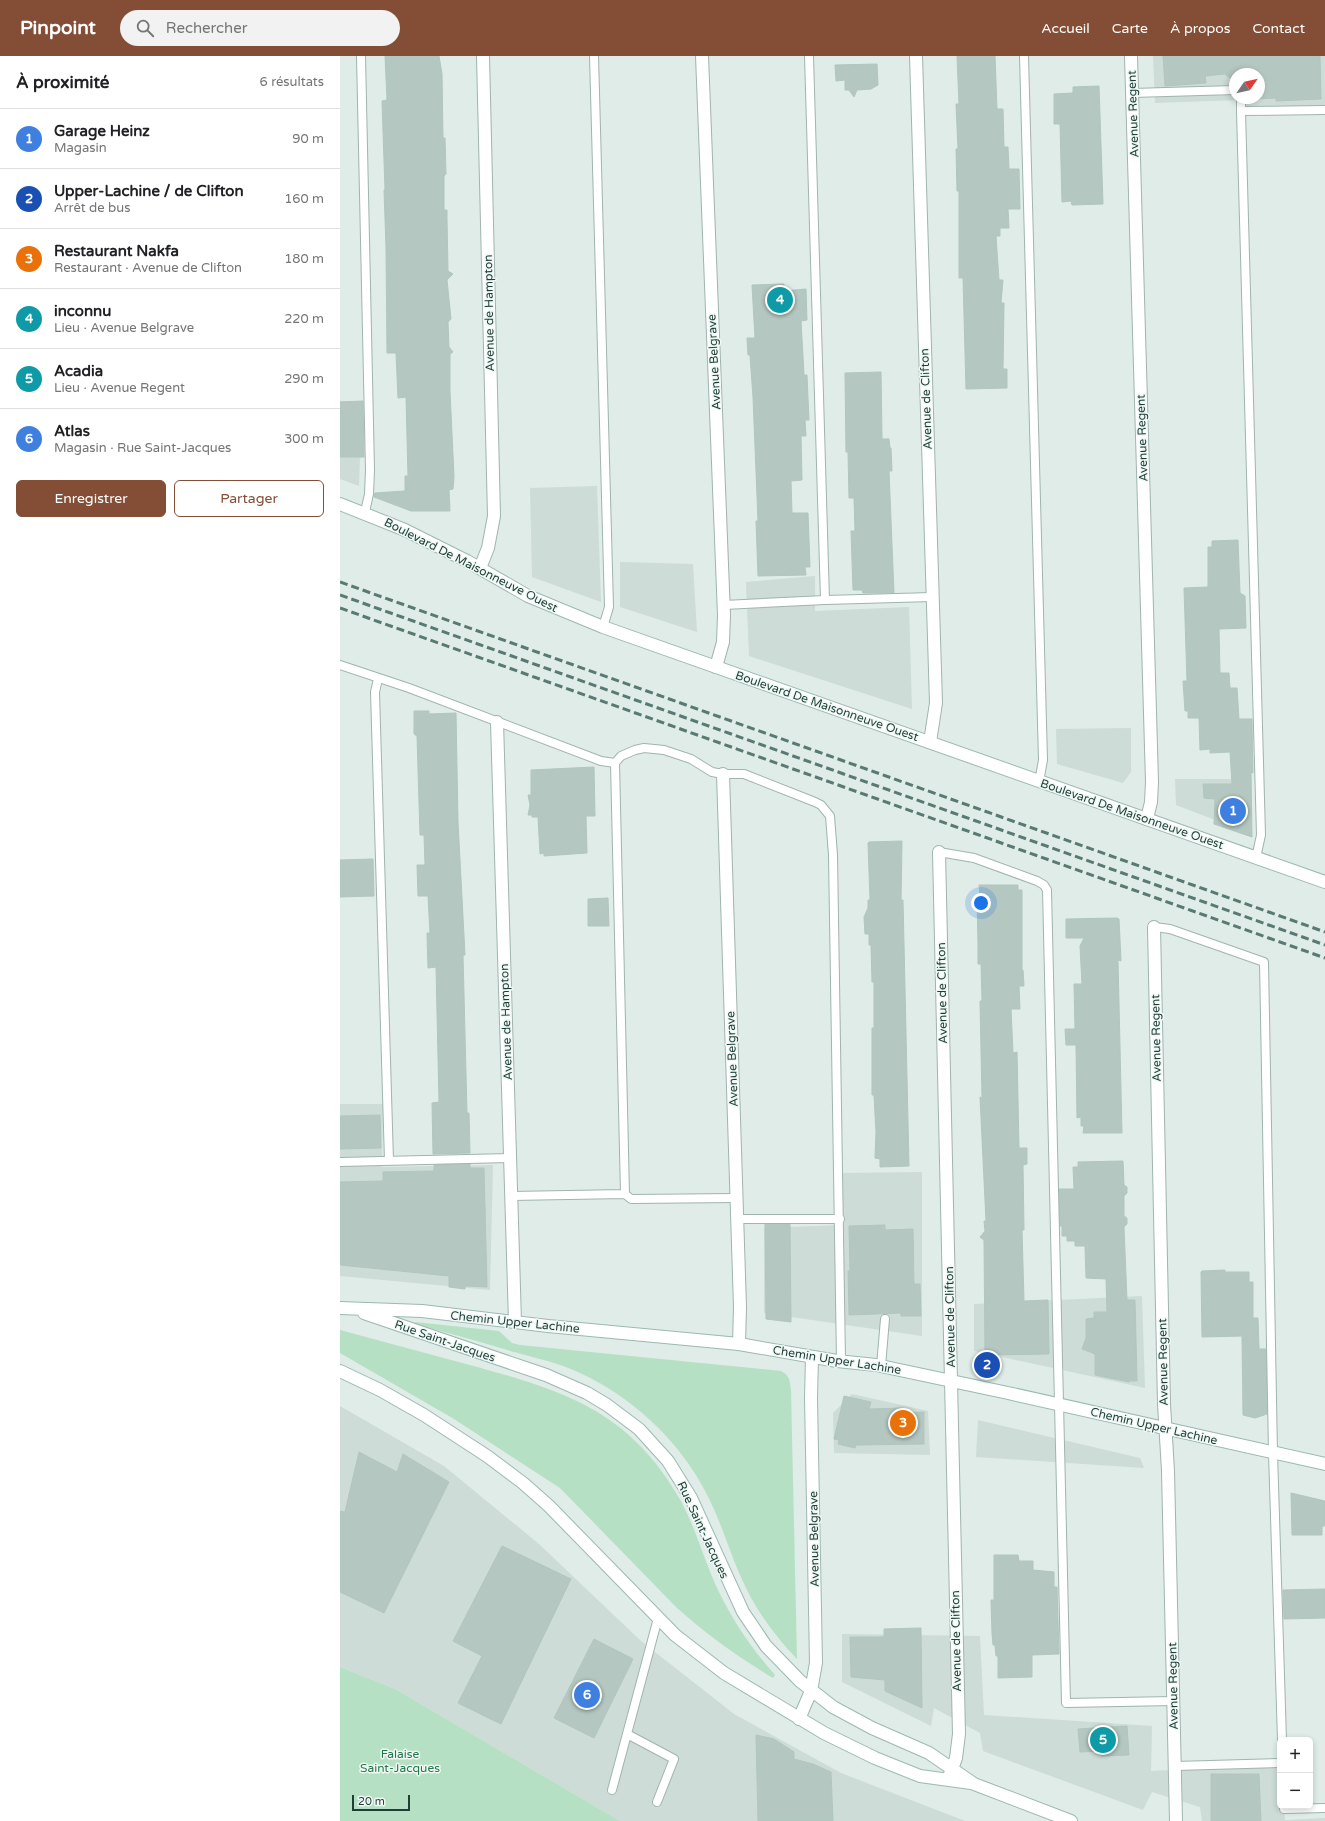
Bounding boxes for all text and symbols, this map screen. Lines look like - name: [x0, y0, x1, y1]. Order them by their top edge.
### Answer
- search box: [120, 10, 400, 46]
- text: Pinpoint: [20, 17, 96, 39]
- icon: search: [134, 17, 156, 39]
- text: Rechercher: [166, 19, 247, 37]
- text: Accueil: [1041, 20, 1090, 37]
- text: Carte: [1112, 20, 1148, 37]
- text: À propos: [1170, 20, 1231, 37]
- text: Contact: [1253, 20, 1305, 37]
- north arrow: [1229, 68, 1265, 104]
- street label: Avenue Regent: [1124, 70, 1142, 158]
- text: À proximité: [16, 72, 109, 93]
- text: 6 résultats: [260, 74, 324, 90]
- text: Garage Heinz: [54, 122, 150, 140]
- text: 1: [25, 131, 33, 147]
- text: 90 m: [292, 131, 324, 147]
- text: Magasin: [54, 140, 107, 156]
- text: Upper-Lachine / de Clifton: [54, 182, 244, 200]
- text: 2: [25, 191, 33, 207]
- text: 160 m: [284, 191, 324, 207]
- text: Arrêt de bus: [54, 200, 130, 216]
- text: Restaurant Nakfa: [54, 242, 179, 260]
- text: 3: [25, 251, 33, 267]
- text: 180 m: [284, 251, 324, 267]
- street label: Avenue de Hampton: [481, 254, 497, 372]
- text: Restaurant · Avenue de Clifton: [54, 260, 242, 276]
- pin: 4: [767, 285, 793, 315]
- text: inconnu: [54, 302, 111, 320]
- text: 4: [25, 311, 33, 327]
- text: 220 m: [284, 311, 324, 327]
- street label: Avenue Belgrave: [704, 314, 724, 410]
- text: Lieu · Avenue Belgrave: [54, 320, 194, 336]
- street label: Avenue de Clifton: [917, 348, 935, 450]
- text: Acadia: [54, 362, 103, 380]
- text: 5: [25, 371, 33, 387]
- text: 290 m: [284, 371, 324, 387]
- text: Lieu · Avenue Regent: [54, 380, 185, 396]
- street label: Avenue Regent: [1133, 394, 1151, 482]
- text: Atlas: [54, 422, 90, 440]
- text: 6: [25, 431, 33, 447]
- text: 300 m: [284, 431, 324, 447]
- text: Magasin · Rue Saint-Jacques: [54, 440, 231, 456]
- button: Enregistrer: [16, 480, 166, 517]
- button: Partager: [174, 480, 324, 517]
- street label: Boulevard De Maisonneuve Ouest: [382, 515, 560, 615]
- street label: Boulevard De Maisonneuve Ouest: [734, 668, 921, 744]
- street label: Boulevard De Maisonneuve Ouest: [1039, 776, 1226, 852]
- pin: 1: [1220, 796, 1246, 826]
- your location: [971, 893, 991, 913]
- street label: Avenue de Clifton: [934, 942, 950, 1044]
- street label: Avenue de Hampton: [497, 963, 515, 1081]
- street label: Avenue Regent: [1148, 994, 1164, 1082]
- street label: Avenue Belgrave: [723, 1011, 741, 1107]
- street label: Avenue de Clifton: [942, 1266, 958, 1368]
- street label: Chemin Upper Lachine: [450, 1308, 581, 1336]
- street label: Rue Saint-Jacques: [393, 1317, 497, 1365]
- street label: Avenue Regent: [1155, 1318, 1171, 1406]
- street label: Chemin Upper Lachine: [772, 1343, 902, 1377]
- pin: 2: [974, 1350, 1000, 1380]
- street label: Chemin Upper Lachine: [1089, 1405, 1219, 1447]
- pin: 3: [890, 1408, 916, 1438]
- street label: Rue Saint-Jacques: [674, 1479, 732, 1581]
- street label: Avenue Belgrave: [806, 1491, 822, 1587]
- street label: Avenue de Clifton: [948, 1590, 964, 1692]
- street label: Avenue Regent: [1165, 1642, 1181, 1730]
- pin: 6: [574, 1680, 600, 1710]
- pin: 5: [1090, 1725, 1116, 1755]
- map controls: [1277, 1737, 1313, 1809]
- button: +: [1277, 1737, 1313, 1773]
- park label: Falaise Saint-Jacques: [360, 1747, 440, 1775]
- button: −: [1277, 1773, 1313, 1809]
- scale bar: [352, 1793, 410, 1812]
- text: 20 m: [358, 1795, 385, 1808]

